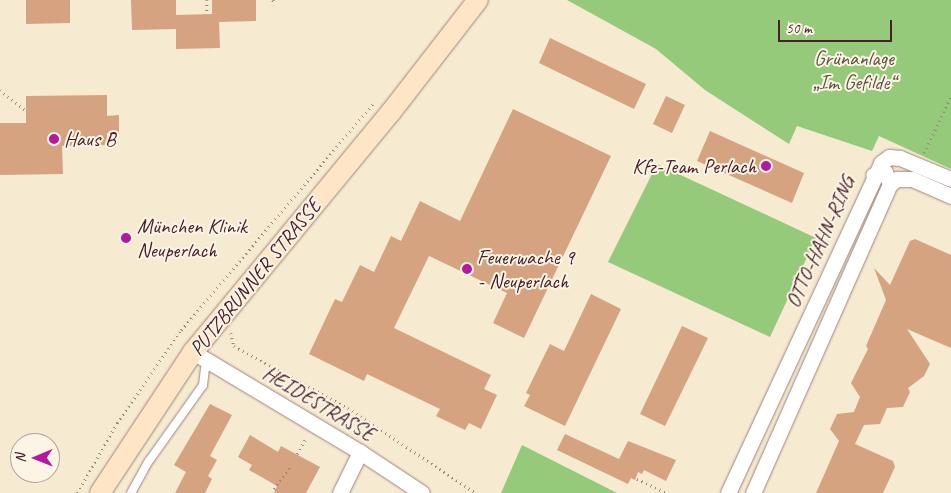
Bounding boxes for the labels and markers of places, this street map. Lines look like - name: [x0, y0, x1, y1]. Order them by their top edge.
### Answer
- place label: Haus B: [64, 126, 116, 152]
- marker: Haus B: [48, 133, 60, 145]
- place label: Kfz-Team Perlach: [633, 153, 756, 179]
- marker: Kfz-Team Perlach: [760, 160, 772, 172]
- place label: München Klinik Neuperlach: [137, 213, 247, 263]
- marker: München Klinik Neuperlach: [119, 231, 133, 245]
- place label: Feuerwache 9 - Neuperlach: [477, 244, 574, 294]
- marker: Feuerwache 9 - Neuperlach: [461, 263, 473, 275]

